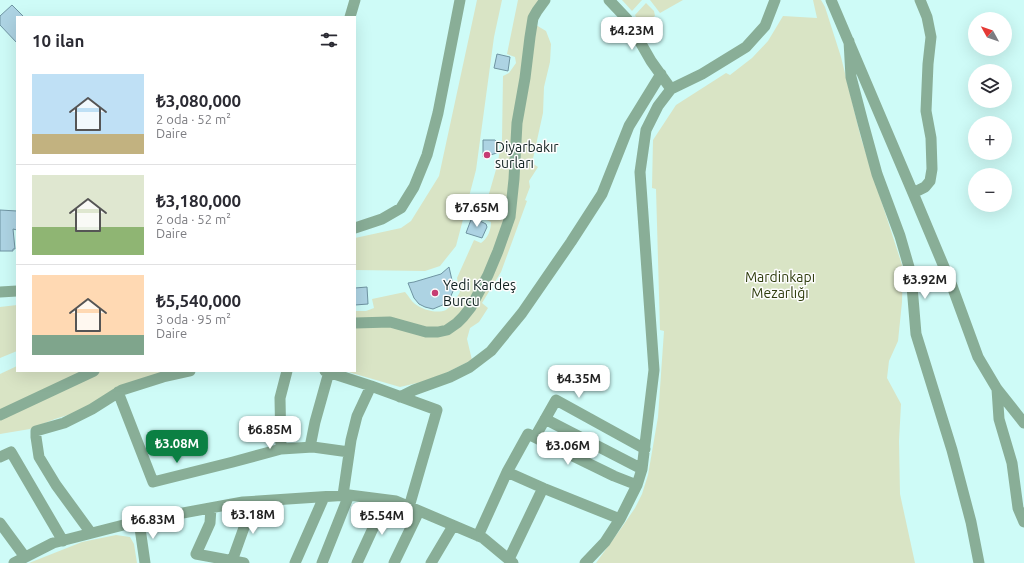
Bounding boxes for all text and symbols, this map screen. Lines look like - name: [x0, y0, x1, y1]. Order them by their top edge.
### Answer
- north arrow: [968, 12, 1012, 56]
- map controls: [968, 12, 1012, 212]
- pin: ₺4.23M: [599, 17, 665, 51]
- text: ₺4.23M: [610, 23, 654, 37]
- icon: filters: [318, 29, 340, 51]
- text: 10 ilan: [32, 31, 84, 50]
- button: layers: [968, 64, 1012, 108]
- icon: home: [64, 90, 112, 138]
- text: ₺3,080,000: [156, 91, 241, 110]
- text: 2 oda · 52 m²: [156, 112, 231, 126]
- button: +: [968, 116, 1012, 160]
- text: Daire: [156, 126, 187, 140]
- place label: Diyarbakır surları: [495, 139, 559, 171]
- marker: Diyarbakır surları: [482, 150, 492, 160]
- button: −: [968, 168, 1012, 212]
- icon: home: [64, 191, 112, 239]
- text: ₺3,180,000: [156, 191, 241, 210]
- pin: ₺7.65M: [444, 194, 510, 228]
- text: ₺7.65M: [455, 200, 499, 214]
- text: 2 oda · 52 m²: [156, 212, 231, 226]
- text: Daire: [156, 226, 187, 240]
- pin: ₺3.92M: [892, 266, 958, 300]
- park label: Mardinkapı Mezarlığı: [745, 269, 815, 301]
- text: ₺3.92M: [903, 272, 947, 286]
- place label: Yedi Kardeş Burcu: [443, 277, 516, 309]
- marker: Yedi Kardeş Burcu: [430, 288, 440, 298]
- icon: home: [64, 291, 112, 339]
- text: ₺5,540,000: [156, 291, 241, 310]
- text: 3 oda · 95 m²: [156, 312, 231, 326]
- text: Daire: [156, 326, 187, 340]
- pin: ₺4.35M: [546, 365, 612, 399]
- text: ₺4.35M: [557, 371, 601, 385]
- pin: ₺6.85M: [237, 416, 303, 450]
- text: ₺6.85M: [248, 422, 292, 436]
- pin: ₺3.08M: [144, 430, 210, 464]
- pin: ₺3.06M: [535, 432, 601, 466]
- text: ₺3.08M: [155, 436, 199, 450]
- text: ₺3.06M: [546, 438, 590, 452]
- pin: ₺3.18M: [220, 501, 286, 535]
- pin: ₺5.54M: [349, 502, 415, 536]
- pin: ₺6.83M: [120, 506, 186, 540]
- text: ₺3.18M: [231, 507, 275, 521]
- text: ₺5.54M: [360, 508, 404, 522]
- text: ₺6.83M: [131, 512, 175, 526]

